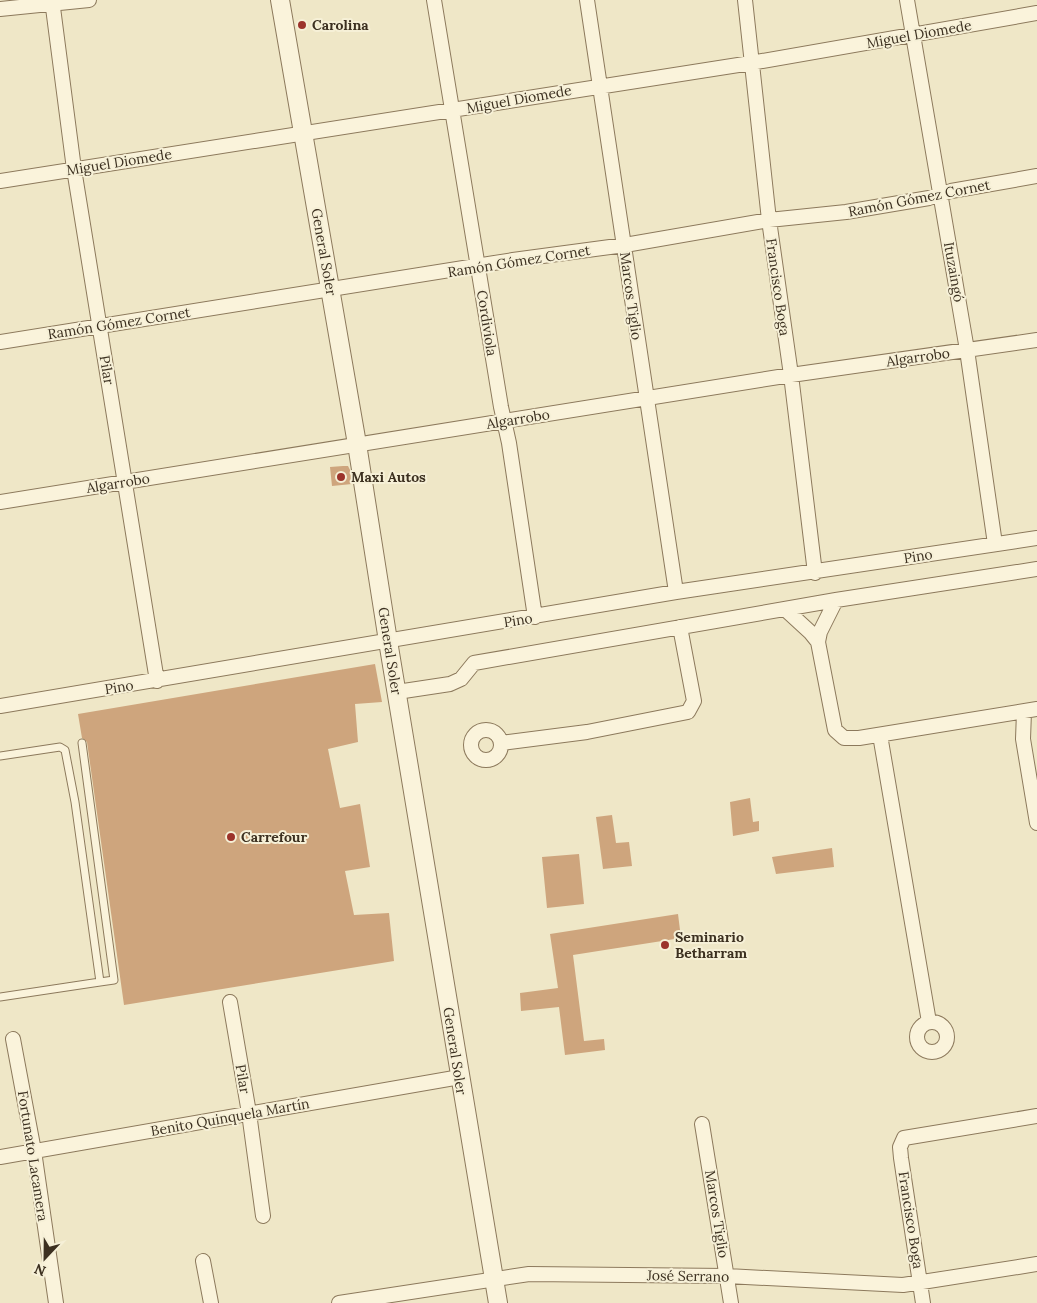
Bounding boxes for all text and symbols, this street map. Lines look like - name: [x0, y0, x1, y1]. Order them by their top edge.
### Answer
- place label: Carolina: [312, 16, 369, 34]
- street label: Miguel Diomede: [865, 16, 973, 52]
- marker: Carolina: [296, 19, 308, 31]
- street label: Miguel Diomede: [465, 81, 573, 117]
- street label: Miguel Diomede: [65, 145, 173, 179]
- street label: Ramón Gómez Cornet: [847, 175, 992, 221]
- street label: General Soler: [307, 207, 341, 297]
- street label: Francisco Boga: [762, 237, 794, 337]
- street label: Ituzaingó: [940, 240, 968, 304]
- street label: Ramón Gómez Cornet: [446, 241, 592, 281]
- street label: Marcos Tiglio: [616, 251, 646, 341]
- street label: Cordiviola: [473, 289, 501, 357]
- street label: Ramón Gómez Cornet: [46, 303, 192, 343]
- street label: Algarrobo: [884, 344, 951, 371]
- street label: Pilar: [96, 354, 118, 386]
- street label: Algarrobo: [484, 405, 551, 433]
- place label: Maxi Autos: [351, 468, 426, 486]
- street label: Algarrobo: [84, 469, 151, 497]
- marker: Maxi Autos: [335, 471, 347, 483]
- street label: Pino: [902, 545, 934, 567]
- street label: General Soler: [374, 606, 406, 696]
- street label: Pino: [502, 609, 534, 631]
- street label: Pino: [103, 676, 135, 698]
- place label: Carrefour: [241, 828, 307, 846]
- marker: Carrefour: [225, 831, 237, 843]
- place label: Seminario Betharram: [675, 928, 747, 962]
- marker: Seminario Betharram: [659, 939, 671, 951]
- street label: General Soler: [439, 1006, 471, 1096]
- street label: Pilar: [232, 1063, 254, 1095]
- street label: Fortunato Lacamera: [14, 1089, 52, 1223]
- street label: Benito Quinquela Martín: [149, 1094, 311, 1140]
- street label: Marcos Tiglio: [701, 1169, 733, 1259]
- street label: Francisco Boga: [894, 1170, 928, 1270]
- north arrow: [20, 1233, 70, 1283]
- text: N: [32, 1260, 49, 1280]
- street label: José Serrano: [646, 1266, 729, 1286]

